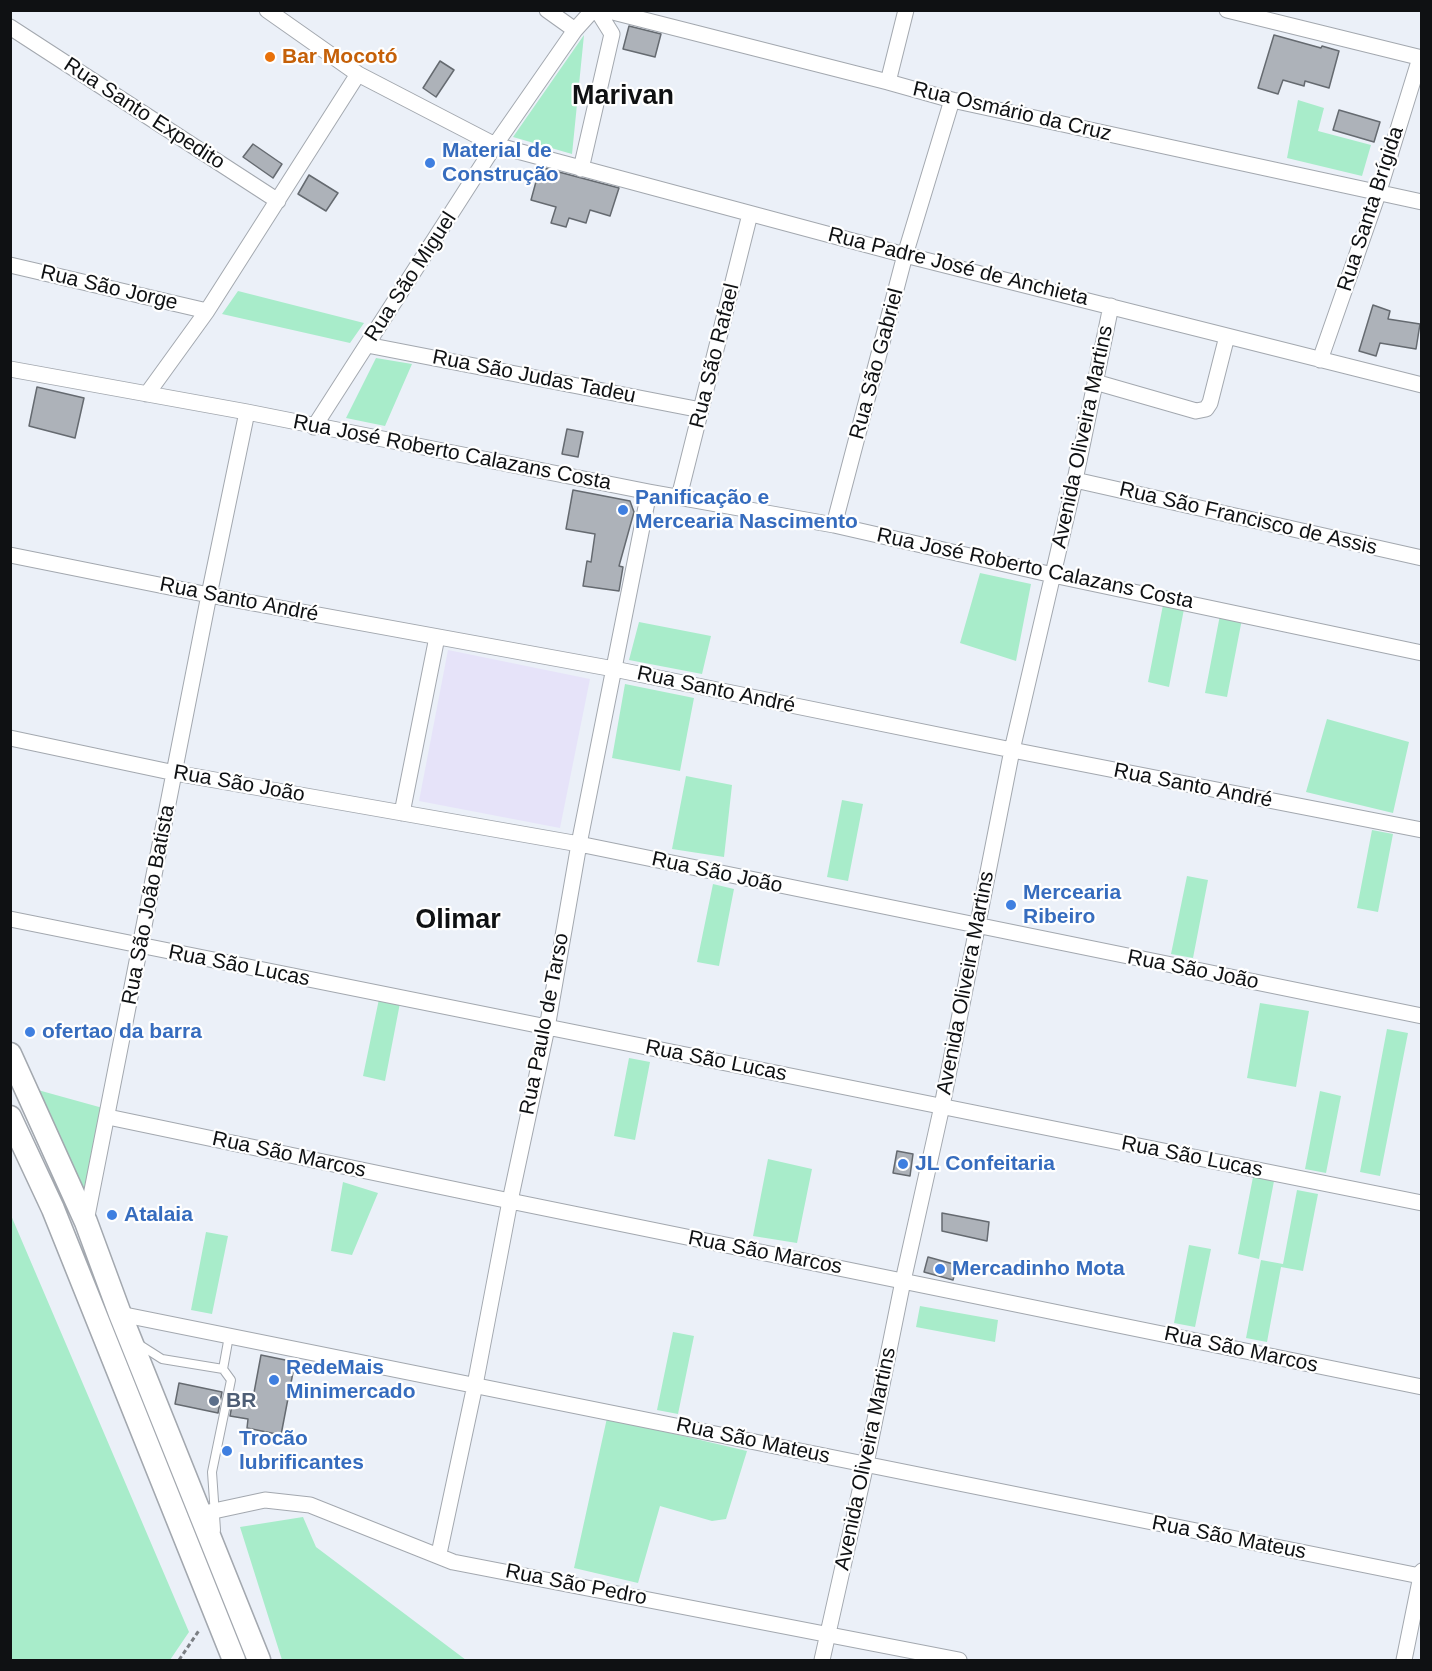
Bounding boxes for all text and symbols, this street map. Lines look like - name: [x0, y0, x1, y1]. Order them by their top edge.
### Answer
- place label: Bar Mocotó: [282, 44, 398, 70]
- marker: Bar Mocotó: [263, 50, 277, 64]
- street label: Rua Santo Expedito: [59, 53, 229, 175]
- street label: Rua Osmário da Cruz: [910, 77, 1114, 147]
- district label: Marivan: [572, 81, 674, 113]
- street label: Rua Santa Brígida: [1333, 124, 1409, 294]
- place label: Material de Construção: [442, 138, 559, 188]
- marker: Material de Construção: [423, 156, 437, 170]
- street label: Rua São Miguel: [360, 207, 462, 347]
- street label: Rua Padre José de Anchieta: [825, 222, 1091, 312]
- street label: Rua São Jorge: [38, 260, 180, 316]
- street label: Rua São Rafael: [685, 281, 745, 431]
- street label: Rua São Gabriel: [845, 286, 909, 442]
- street label: Avenida Oliveira Martins: [1047, 323, 1119, 551]
- street label: Rua São Judas Tadeu: [430, 345, 638, 409]
- street label: Rua José Roberto Calazans Costa: [291, 410, 613, 496]
- street label: Rua São Francisco de Assis: [1117, 477, 1379, 561]
- place label: Panificação e Mercearia Nascimento: [635, 485, 858, 535]
- marker: Panificação e Mercearia Nascimento: [616, 503, 630, 517]
- street label: Rua José Roberto Calazans Costa: [874, 523, 1196, 615]
- street label: Rua Santo André: [158, 572, 320, 628]
- street label: Rua Santo André: [635, 661, 797, 719]
- street label: Rua Santo André: [1112, 758, 1274, 814]
- street label: Rua São João: [171, 760, 307, 808]
- street label: Rua São João Batista: [117, 803, 181, 1007]
- street label: Rua São João: [649, 847, 785, 899]
- street label: Avenida Oliveira Martins: [932, 869, 1000, 1097]
- place label: Mercearia Ribeiro: [1023, 880, 1121, 930]
- marker: Mercearia Ribeiro: [1004, 898, 1018, 912]
- district label: Olimar: [415, 905, 501, 937]
- street label: Rua Paulo de Tarso: [515, 931, 575, 1117]
- street label: Rua São Lucas: [166, 940, 312, 992]
- street label: Rua São João: [1125, 945, 1261, 995]
- place label: ofertao da barra: [42, 1019, 202, 1045]
- marker: ofertao da barra: [23, 1025, 37, 1039]
- street label: Rua São Lucas: [643, 1035, 789, 1087]
- street label: Rua São Marcos: [210, 1126, 368, 1184]
- street label: Rua São Lucas: [1119, 1131, 1265, 1183]
- place label: JL Confeitaria: [915, 1151, 1055, 1177]
- marker: JL Confeitaria: [896, 1157, 910, 1171]
- place label: Atalaia: [124, 1202, 193, 1228]
- marker: Atalaia: [105, 1208, 119, 1222]
- street label: Rua São Marcos: [686, 1226, 844, 1280]
- place label: Mercadinho Mota: [952, 1256, 1125, 1282]
- marker: Mercadinho Mota: [933, 1262, 947, 1276]
- street label: Rua São Marcos: [1162, 1321, 1320, 1379]
- street label: Avenida Oliveira Martins: [830, 1345, 902, 1573]
- place label: RedeMais Minimercado: [286, 1355, 416, 1405]
- marker: RedeMais Minimercado: [267, 1373, 281, 1387]
- place label: BR: [226, 1388, 256, 1414]
- marker: BR: [207, 1394, 221, 1408]
- street label: Rua São Mateus: [674, 1412, 832, 1470]
- place label: Trocão lubrificantes: [239, 1426, 364, 1476]
- marker: Trocão lubrificantes: [220, 1444, 234, 1458]
- street label: Rua São Mateus: [1150, 1511, 1308, 1565]
- street label: Rua São Pedro: [503, 1559, 649, 1611]

